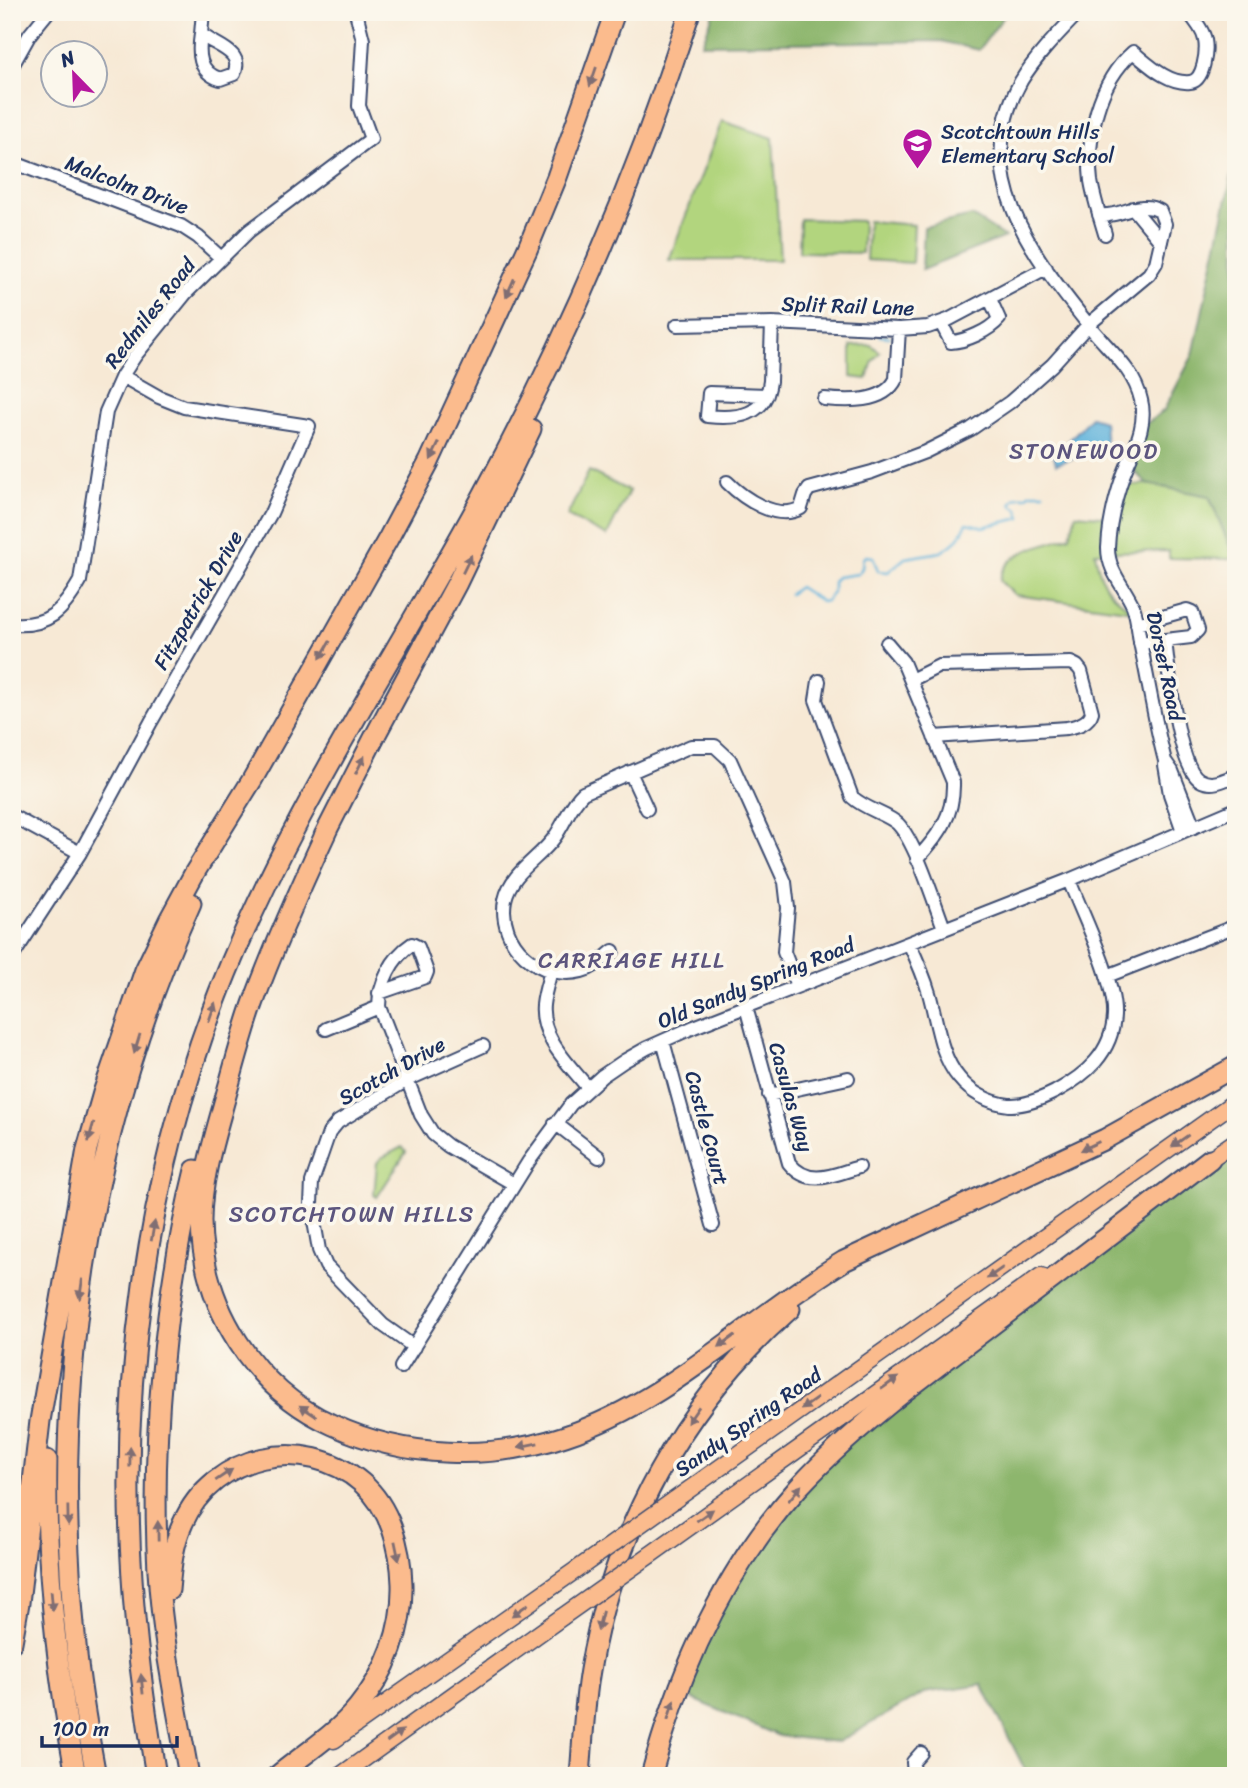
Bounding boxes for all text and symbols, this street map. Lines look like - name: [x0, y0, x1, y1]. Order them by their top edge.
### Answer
- north arrow: [38, 38, 108, 108]
- text: N: [54, 41, 81, 77]
- one-way arrow: [587, 66, 598, 87]
- place label: Scotchtown Hills Elementary School: [941, 113, 1115, 175]
- school or university icon: Scotchtown Hills Elementary School: [901, 127, 935, 171]
- street label: Malcolm Drive: [60, 144, 195, 226]
- street label: Redmiles Road: [94, 247, 207, 377]
- one-way arrow: [504, 278, 515, 299]
- street label: Split Rail Lane: [781, 285, 915, 327]
- district label: STONEWOOD: [1009, 431, 1159, 472]
- one-way arrow: [429, 441, 440, 461]
- street label: Fitzpatrick Drive: [142, 523, 254, 677]
- one-way arrow: [461, 554, 472, 574]
- street label: Dorset Road: [1135, 608, 1196, 726]
- one-way arrow: [319, 641, 331, 660]
- one-way arrow: [354, 755, 365, 775]
- street label: Old Sandy Spring Road: [652, 925, 862, 1040]
- district label: CARRIAGE HILL: [538, 940, 726, 981]
- one-way arrow: [207, 1001, 218, 1022]
- street label: Scotch Drive: [331, 1026, 453, 1116]
- one-way arrow: [131, 1034, 142, 1055]
- street label: Casulas Way: [757, 1038, 825, 1157]
- street label: Castle Court: [673, 1066, 741, 1190]
- one-way arrow: [86, 1122, 96, 1143]
- one-way arrow: [1171, 1134, 1189, 1148]
- one-way arrow: [1080, 1141, 1100, 1152]
- district label: SCOTCHTOWN HILLS: [229, 1194, 475, 1235]
- one-way arrow: [148, 1220, 159, 1242]
- one-way arrow: [986, 1266, 1004, 1280]
- one-way arrow: [75, 1278, 86, 1300]
- one-way arrow: [718, 1334, 736, 1348]
- street label: Sandy Spring Road: [666, 1356, 832, 1487]
- one-way arrow: [881, 1376, 899, 1390]
- one-way arrow: [800, 1397, 818, 1411]
- one-way arrow: [299, 1405, 318, 1418]
- one-way arrow: [687, 1406, 701, 1424]
- one-way arrow: [517, 1440, 539, 1451]
- one-way arrow: [124, 1446, 135, 1468]
- one-way arrow: [215, 1468, 233, 1482]
- one-way arrow: [787, 1484, 802, 1502]
- one-way arrow: [62, 1505, 74, 1527]
- one-way arrow: [696, 1508, 714, 1522]
- one-way arrow: [152, 1520, 164, 1542]
- one-way arrow: [392, 1540, 403, 1562]
- one-way arrow: [47, 1590, 58, 1612]
- one-way arrow: [511, 1603, 529, 1617]
- one-way arrow: [594, 1610, 605, 1632]
- one-way arrow: [136, 1673, 147, 1695]
- one-way arrow: [666, 1700, 676, 1721]
- scale bar: [42, 1704, 177, 1748]
- text: 100 m: [52, 1710, 109, 1748]
- one-way arrow: [386, 1729, 404, 1743]

